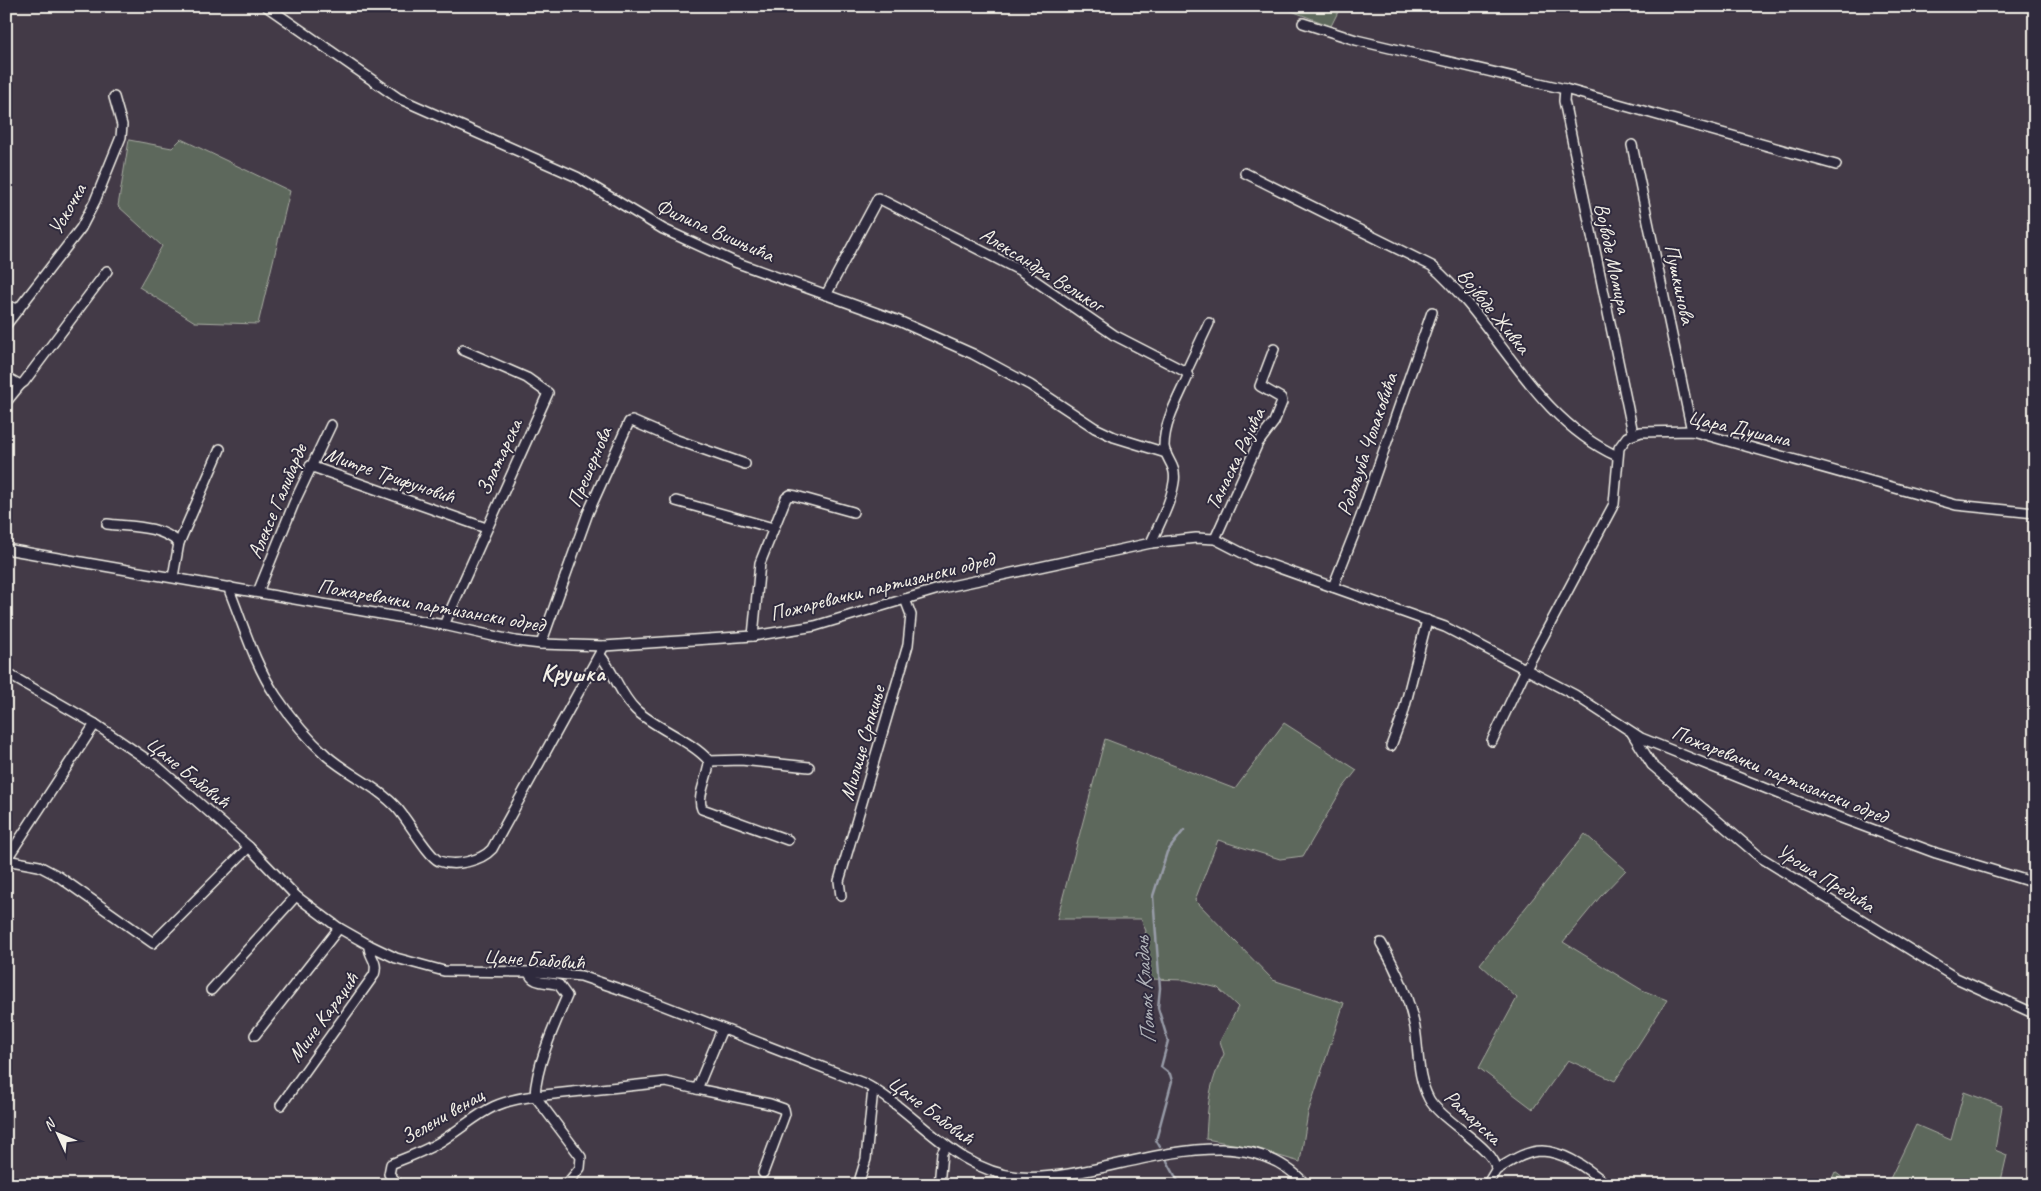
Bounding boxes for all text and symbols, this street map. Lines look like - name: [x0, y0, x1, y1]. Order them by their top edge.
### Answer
- street label: Ускочка: [42, 177, 93, 239]
- street label: Филипа Вишњића: [652, 192, 780, 268]
- street label: Војводе Момира: [1589, 200, 1638, 317]
- street label: Александра Великог: [976, 221, 1111, 319]
- street label: Пушкинова: [1659, 242, 1701, 328]
- street label: Војводе Живка: [1452, 263, 1538, 360]
- street label: Родољуба Чолаковића: [1330, 368, 1404, 519]
- street label: Танаска Рајића: [1199, 402, 1272, 514]
- street label: Цара Душана: [1685, 404, 1794, 453]
- street label: Златарска: [470, 413, 529, 499]
- street label: Прешернова: [560, 421, 618, 511]
- street label: Алексе Галибарде: [241, 439, 313, 562]
- street label: Митре Трифуновић: [322, 441, 459, 510]
- street label: Пожаревачки партизански одред: [767, 545, 999, 626]
- street label: Пожаревачки партизански одред: [315, 572, 549, 638]
- district label: Крушка: [541, 658, 606, 688]
- street label: Милице Српкиње: [833, 680, 891, 803]
- street label: Пожаревачки партизански одред: [1668, 719, 1894, 830]
- street label: Цане Бабовић: [141, 730, 236, 814]
- street label: Уроша Предића: [1772, 838, 1882, 919]
- water label: Поток Кладањ: [1127, 933, 1163, 1045]
- street label: Цане Бабовић: [483, 943, 586, 976]
- street label: Мине Караџић: [282, 966, 365, 1067]
- street label: Цане Бабовић: [883, 1069, 980, 1151]
- street label: Зелени венац: [396, 1081, 489, 1150]
- street label: Ратарска: [1439, 1084, 1509, 1152]
- north arrow: [32, 1108, 82, 1158]
- text: N: [40, 1115, 60, 1134]

